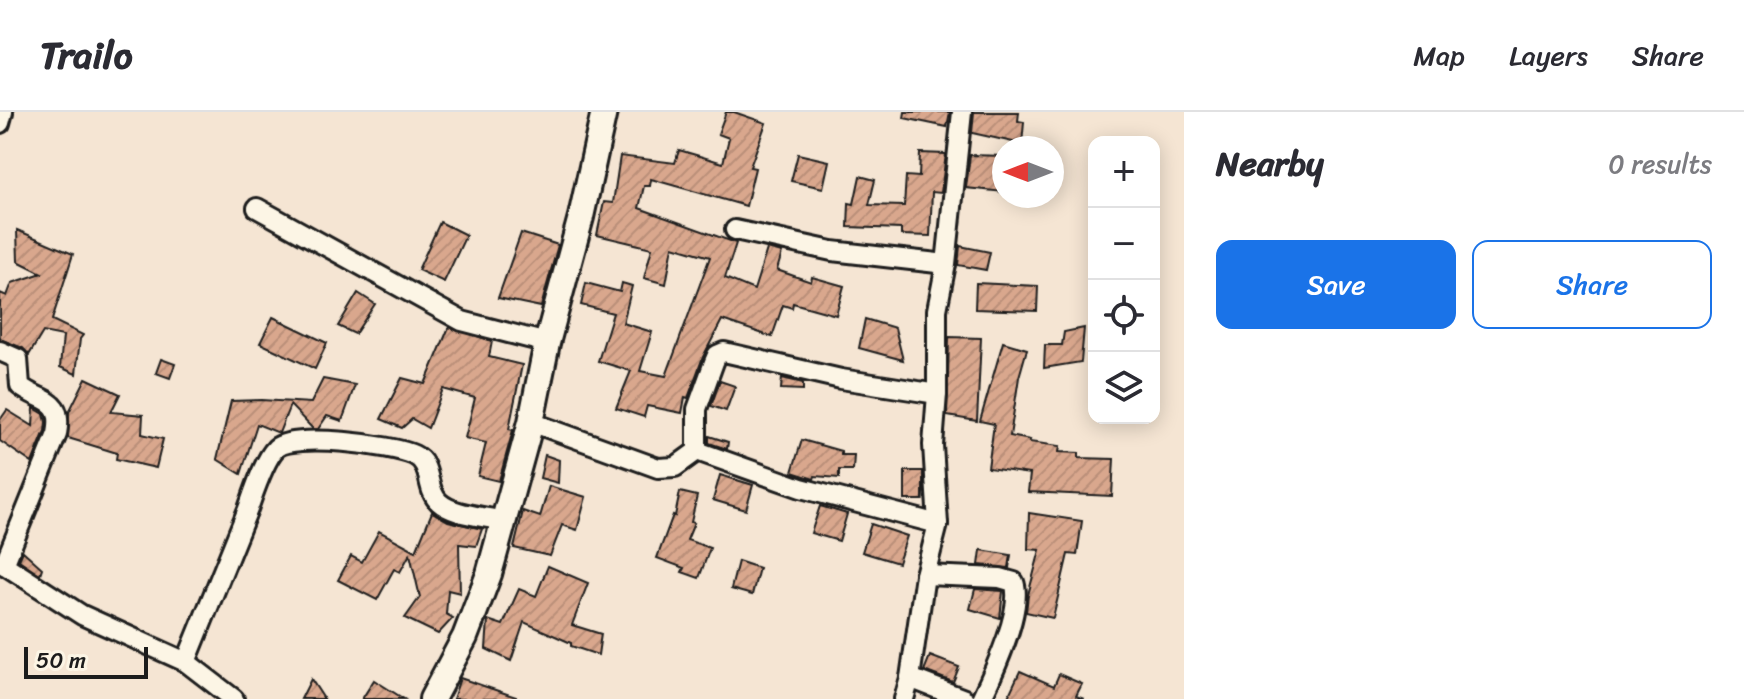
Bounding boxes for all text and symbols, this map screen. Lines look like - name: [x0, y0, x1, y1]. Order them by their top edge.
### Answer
- text: Trailo: [40, 22, 133, 89]
- text: Map: [1413, 31, 1465, 80]
- text: Layers: [1509, 31, 1588, 80]
- text: Share: [1632, 31, 1704, 80]
- text: Nearby: [1216, 134, 1324, 194]
- north arrow: [992, 136, 1064, 208]
- map controls: [1088, 136, 1160, 424]
- button: +: [1088, 136, 1160, 208]
- text: 0 results: [1608, 141, 1712, 187]
- button: −: [1088, 208, 1160, 280]
- button: Save: [1216, 240, 1456, 329]
- button: Share: [1472, 240, 1712, 329]
- button: locate: [1088, 280, 1160, 352]
- button: layers: [1088, 352, 1160, 424]
- text: 50 m: [36, 641, 86, 680]
- scale bar: [24, 643, 148, 679]

